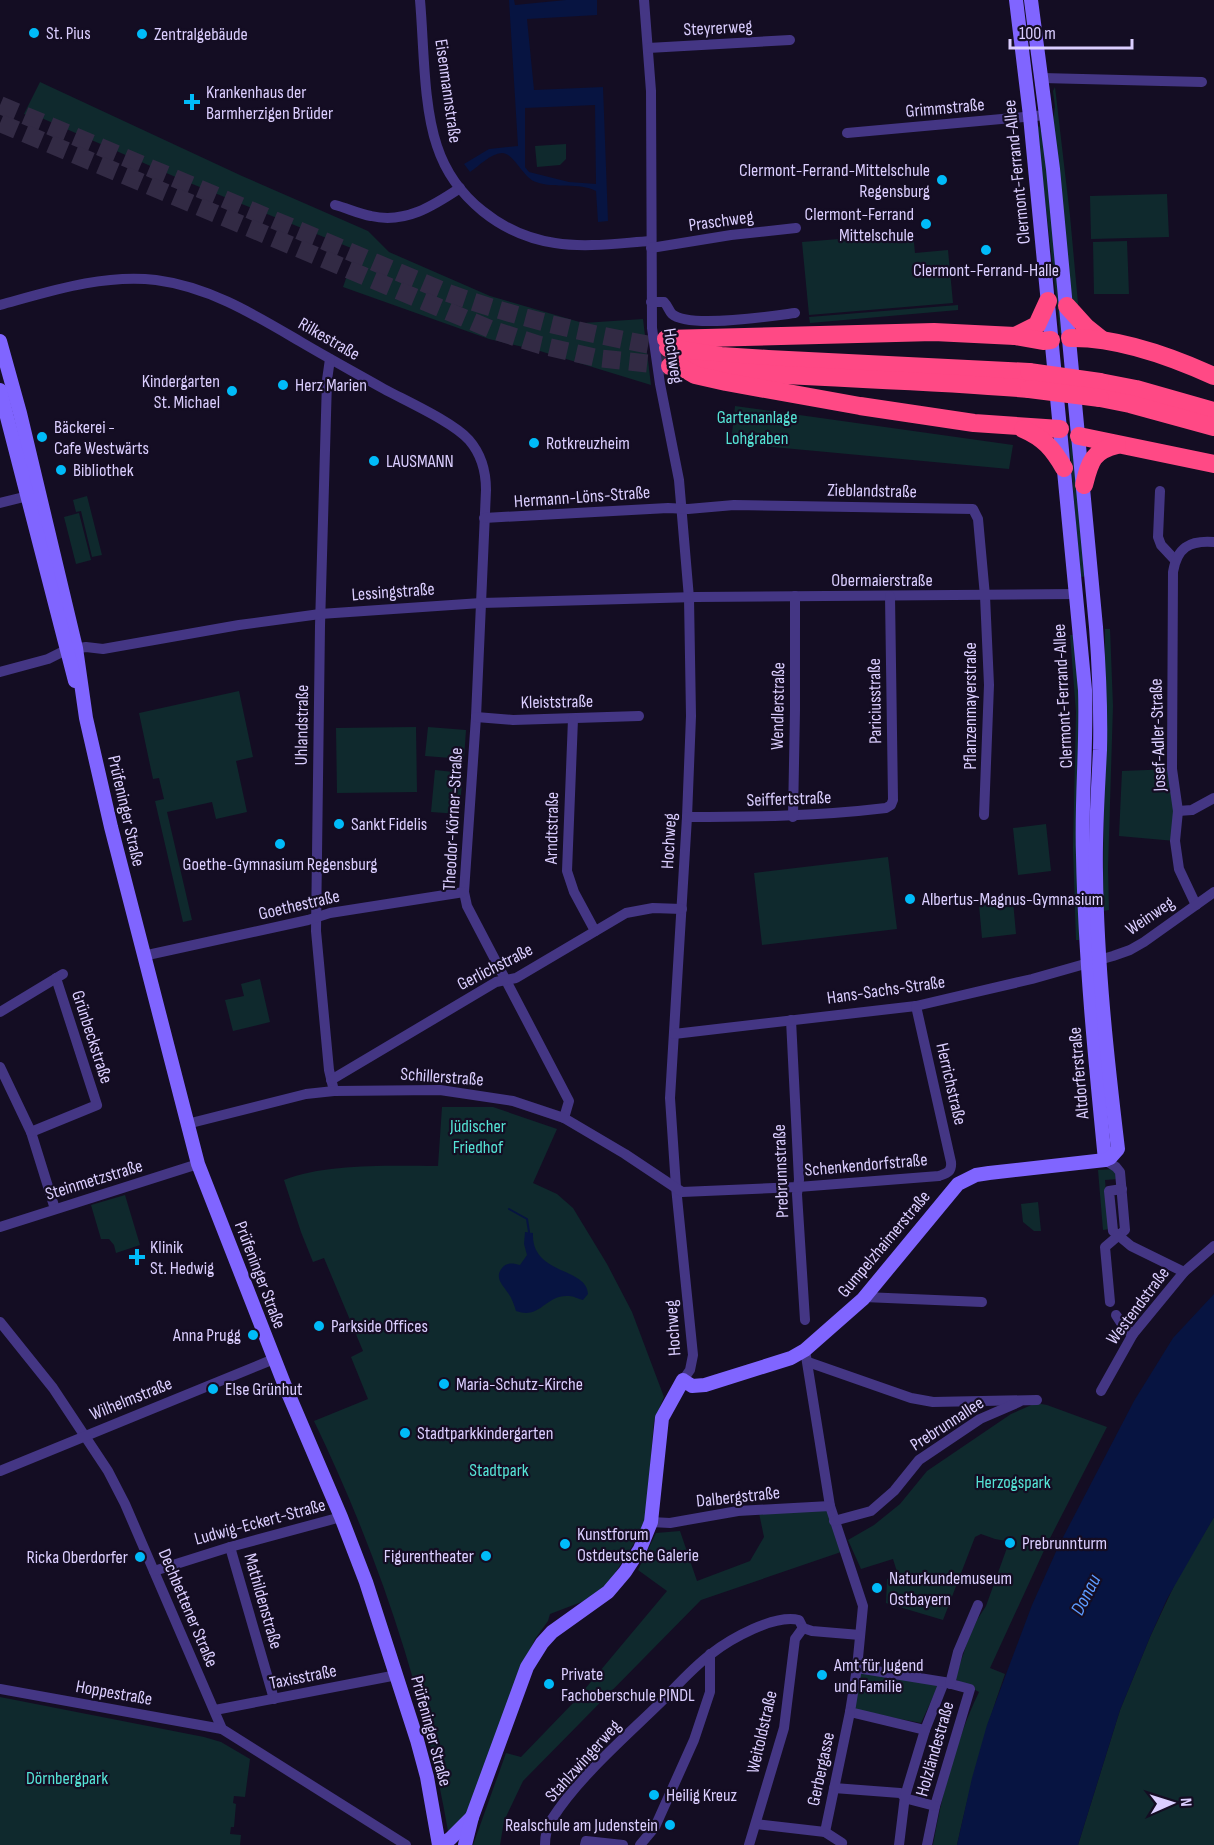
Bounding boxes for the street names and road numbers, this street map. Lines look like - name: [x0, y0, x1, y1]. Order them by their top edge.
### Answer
- street label: Steyrerweg: [683, 16, 753, 40]
- street label: Eisenmannstraße: [430, 38, 466, 144]
- street label: Grimmstraße: [905, 94, 985, 122]
- street label: Clermont-Ferrand-Allee: [999, 99, 1035, 245]
- street label: Praschweg: [687, 206, 755, 236]
- street label: Rilkestraße: [295, 313, 363, 365]
- street label: Hochweg: [659, 327, 687, 385]
- street label: Zieblandstraße: [827, 480, 917, 502]
- street label: Hermann-Löns-Straße: [513, 482, 651, 512]
- street label: Obermaierstraße: [831, 570, 933, 591]
- street label: Lessingstraße: [351, 579, 435, 605]
- street label: Clermont-Ferrand-Allee: [1049, 623, 1077, 769]
- street label: Pflanzenmayerstraße: [960, 642, 981, 770]
- street label: Pariciusstraße: [864, 658, 886, 744]
- street label: Wendlerstraße: [767, 662, 789, 750]
- street label: Josef-Adler-Straße: [1146, 678, 1171, 793]
- street label: Uhlandstraße: [291, 684, 313, 766]
- street label: Kleiststraße: [521, 691, 593, 713]
- street label: Theodor-Körner-Straße: [439, 747, 467, 891]
- street label: Prüfeninger Straße: [103, 753, 149, 869]
- street label: Seiffertstraße: [746, 787, 832, 811]
- street label: Arndtstraße: [541, 792, 563, 865]
- street label: Hochweg: [657, 813, 681, 869]
- street label: Goethestraße: [256, 885, 342, 925]
- street label: Weinweg: [1122, 892, 1178, 940]
- street label: Gerlichstraße: [454, 939, 536, 995]
- street label: Hans-Sachs-Straße: [826, 971, 946, 1009]
- street label: Grünbeckstraße: [67, 988, 117, 1086]
- street label: Altdorferstraße: [1065, 1026, 1094, 1121]
- street label: Herrichstraße: [931, 1041, 971, 1127]
- street label: Schillerstraße: [400, 1064, 484, 1090]
- street label: Prebrunnstraße: [769, 1124, 793, 1218]
- street label: Schenkendorfstraße: [804, 1149, 928, 1181]
- street label: Steinmetzstraße: [43, 1155, 145, 1205]
- street label: Gumpelzhaimerstraße: [833, 1186, 935, 1302]
- street label: Prüfeninger Straße: [230, 1218, 290, 1332]
- street label: Westendstraße: [1102, 1263, 1174, 1349]
- street label: Hochweg: [661, 1299, 685, 1357]
- street label: Wilhelmstraße: [87, 1373, 175, 1425]
- street label: Prebrunnallee: [906, 1392, 988, 1456]
- street label: Dalbergstraße: [695, 1482, 781, 1512]
- street label: Ludwig-Eckert-Straße: [192, 1494, 328, 1550]
- street label: Dechbettener Straße: [154, 1546, 222, 1670]
- street label: Mathildenstraße: [239, 1551, 287, 1651]
- street label: Taxisstraße: [268, 1660, 338, 1694]
- street label: Prüfeninger Straße: [406, 1674, 456, 1788]
- street label: Hoppestraße: [74, 1676, 154, 1710]
- street label: Weitoldstraße: [742, 1689, 782, 1775]
- street label: Holzländestraße: [911, 1699, 959, 1799]
- street label: Stahlzwingerweg: [541, 1716, 625, 1806]
- street label: Gerbergasse: [803, 1730, 839, 1808]

